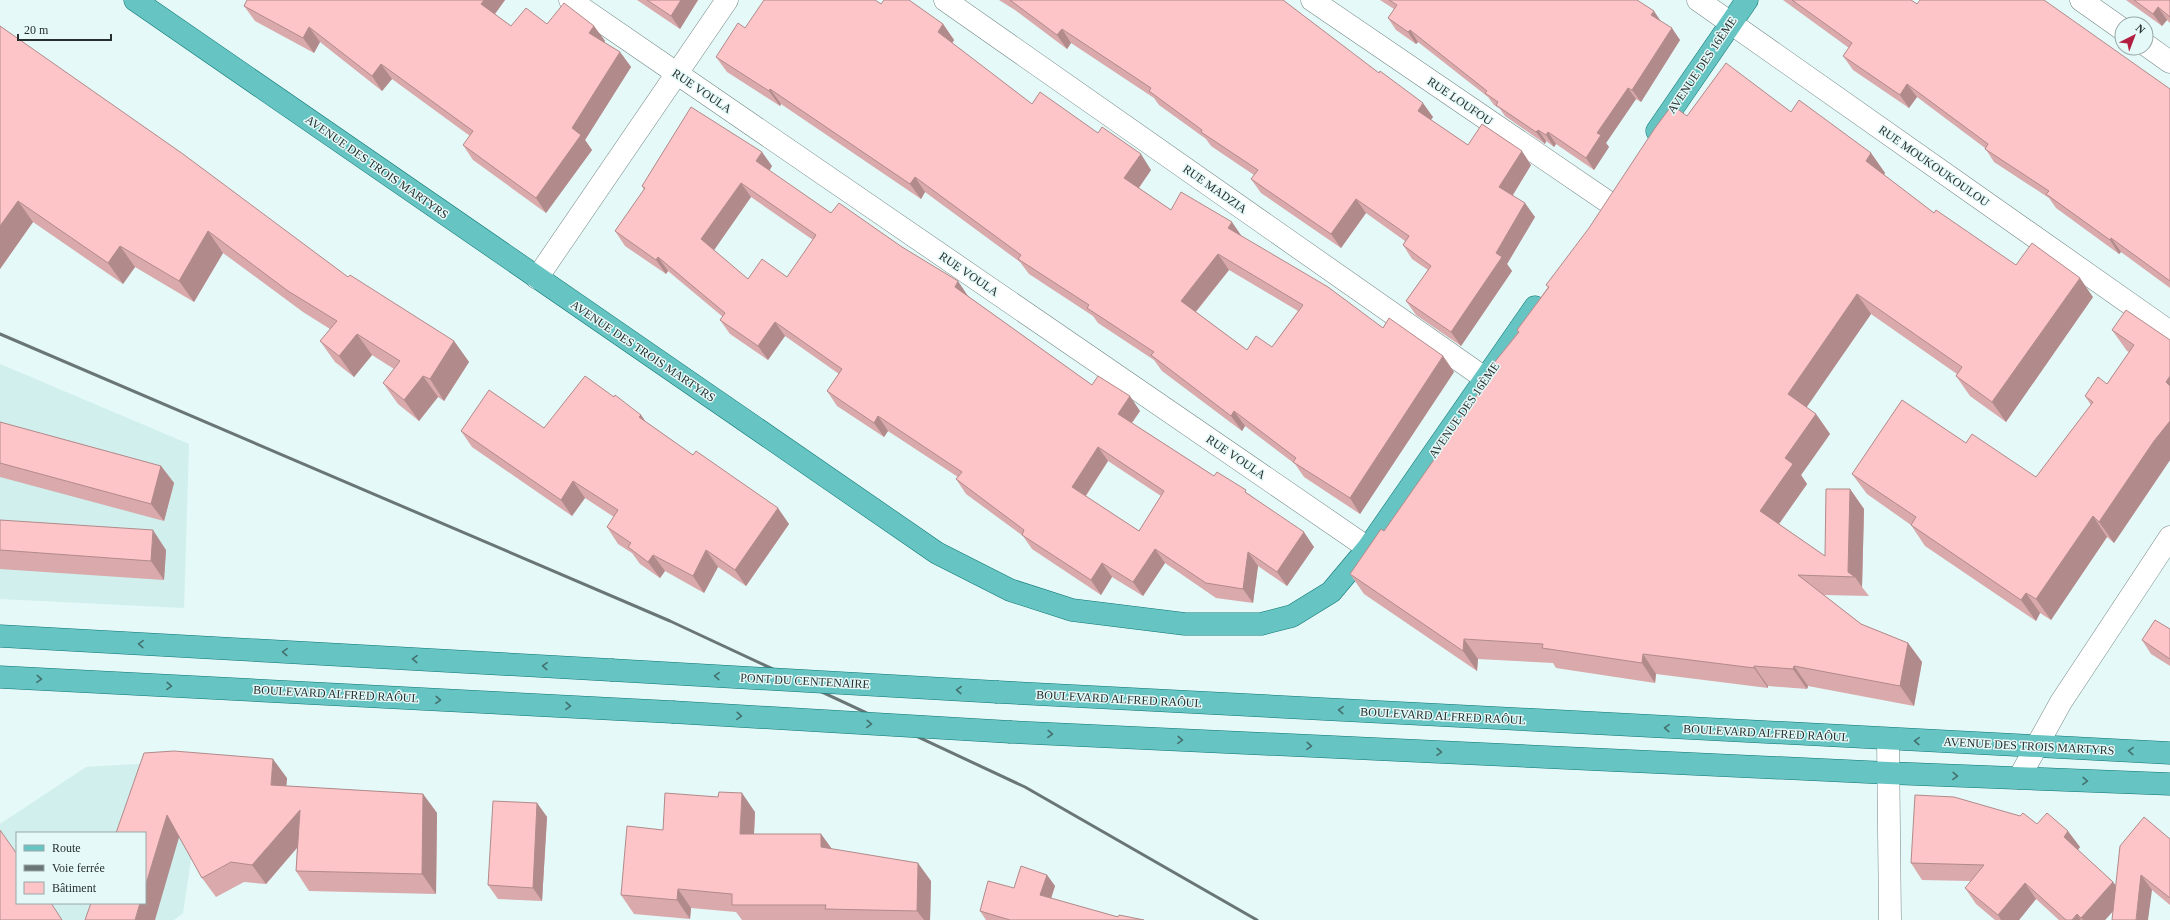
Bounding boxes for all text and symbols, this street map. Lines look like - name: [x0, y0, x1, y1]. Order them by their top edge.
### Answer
- street label: AVENUE DES 16ÈME: [1664, 14, 1740, 116]
- scale bar: [18, 16, 111, 42]
- north arrow: [2114, 16, 2154, 56]
- text: N: [2134, 21, 2148, 36]
- text: 20 m: [24, 23, 49, 37]
- street label: RUE VOULA: [670, 66, 735, 116]
- street label: RUE LOUFOU: [1425, 74, 1496, 128]
- street label: AVENUE DES TROIS MARTYRS: [303, 112, 451, 222]
- street label: RUE MOUKOUKOULOU: [1876, 123, 1992, 210]
- street label: RUE MADZIA: [1180, 162, 1250, 216]
- street label: RUE VOULA: [937, 249, 1002, 299]
- street label: AVENUE DES TROIS MARTYRS: [568, 297, 718, 405]
- street label: AVENUE DES 16ÈME: [1426, 359, 1502, 461]
- street label: RUE VOULA: [1204, 432, 1269, 482]
- one-way arrow: [138, 640, 144, 648]
- one-way arrow: [282, 648, 288, 656]
- one-way arrow: [412, 655, 418, 663]
- one-way arrow: [541, 662, 548, 671]
- street label: PONT DU CENTENAIRE: [740, 671, 870, 691]
- one-way arrow: [714, 672, 720, 680]
- one-way arrow: [36, 674, 42, 683]
- one-way arrow: [166, 681, 172, 690]
- street label: BOULEVARD ALFRED RAÔUL: [253, 683, 419, 705]
- one-way arrow: [956, 686, 962, 694]
- street label: BOULEVARD ALFRED RAÔUL: [1036, 688, 1202, 710]
- one-way arrow: [435, 695, 441, 704]
- one-way arrow: [565, 702, 571, 711]
- street label: BOULEVARD ALFRED RAÔUL: [1360, 705, 1526, 727]
- one-way arrow: [1338, 706, 1344, 715]
- one-way arrow: [736, 711, 742, 720]
- one-way arrow: [866, 719, 872, 728]
- street label: BOULEVARD ALFRED RAÔUL: [1683, 722, 1849, 744]
- one-way arrow: [1664, 723, 1670, 732]
- one-way arrow: [1047, 730, 1053, 739]
- street label: AVENUE DES TROIS MARTYRS: [1943, 735, 2115, 757]
- one-way arrow: [1177, 736, 1183, 745]
- one-way arrow: [1914, 736, 1920, 745]
- one-way arrow: [1306, 742, 1312, 751]
- one-way arrow: [2128, 747, 2134, 756]
- one-way arrow: [1436, 748, 1442, 757]
- one-way arrow: [1952, 772, 1958, 780]
- one-way arrow: [2082, 777, 2088, 785]
- legend: [16, 832, 146, 904]
- text: Route: [52, 841, 81, 855]
- text: Voie ferrée: [52, 861, 105, 875]
- text: Bâtiment: [52, 881, 97, 895]

